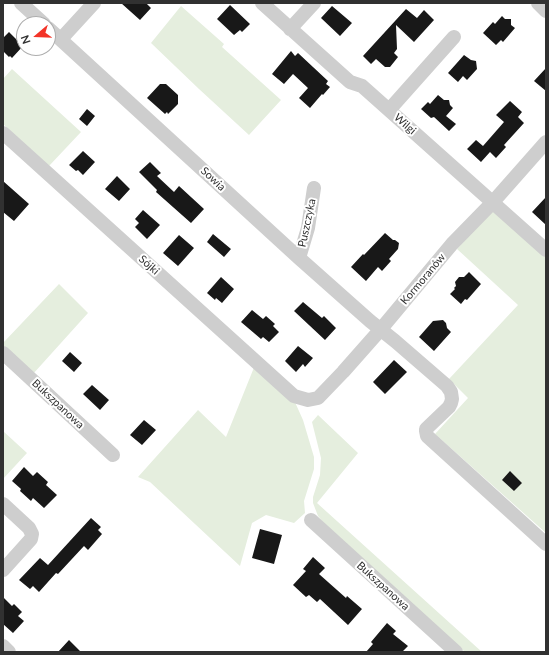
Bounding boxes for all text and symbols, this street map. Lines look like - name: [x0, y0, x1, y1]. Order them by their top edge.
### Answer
- north arrow: [16, 16, 56, 56]
- text: N: [18, 34, 33, 46]
- street label: Wilgi: [391, 111, 419, 137]
- street label: Sowia: [198, 164, 228, 194]
- street label: Puszczyka: [295, 198, 319, 248]
- street label: Kormoranów: [398, 251, 448, 307]
- street label: Sójki: [136, 252, 162, 278]
- street label: Bukszpanowa: [29, 377, 87, 431]
- street label: Bukszpanowa: [354, 559, 412, 613]

